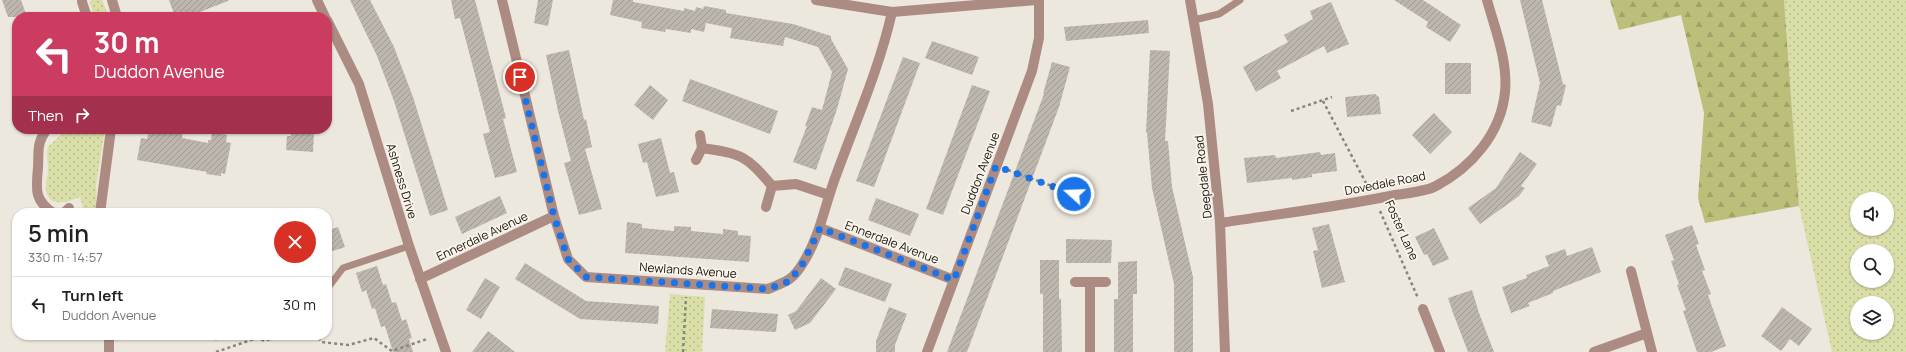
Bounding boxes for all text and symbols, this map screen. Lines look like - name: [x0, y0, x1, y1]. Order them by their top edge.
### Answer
- text: 30 m: [94, 23, 159, 61]
- icon: left: [28, 28, 80, 80]
- text: Duddon Avenue: [94, 59, 225, 83]
- pin: [503, 60, 537, 94]
- icon: arrive: [509, 66, 531, 88]
- icon: right: [71, 104, 93, 126]
- text: Then: [28, 105, 63, 126]
- street label: Duddon Avenue: [956, 129, 1004, 217]
- street label: Deepdale Road: [1190, 135, 1216, 219]
- street label: Ashness Drive: [382, 141, 422, 221]
- street label: Dovedale Road: [1343, 167, 1427, 199]
- position arrow: [1053, 173, 1095, 215]
- map controls: [1850, 192, 1894, 340]
- button: sound: [1850, 192, 1894, 236]
- street label: Foster Lane: [1381, 197, 1423, 263]
- street label: Ennerdale Avenue: [433, 207, 531, 265]
- text: 5 min: [28, 216, 89, 249]
- street label: Ennerdale Avenue: [843, 216, 941, 268]
- button: close: [274, 221, 316, 263]
- button: search: [1850, 244, 1894, 288]
- text: 330 m · 14:57: [28, 248, 103, 266]
- street label: Newlands Avenue: [639, 258, 737, 282]
- text: Turn left: [62, 285, 124, 306]
- icon: left: [28, 294, 50, 316]
- text: 30 m: [283, 294, 316, 315]
- button: layers: [1850, 296, 1894, 340]
- text: Duddon Avenue: [62, 306, 156, 324]

